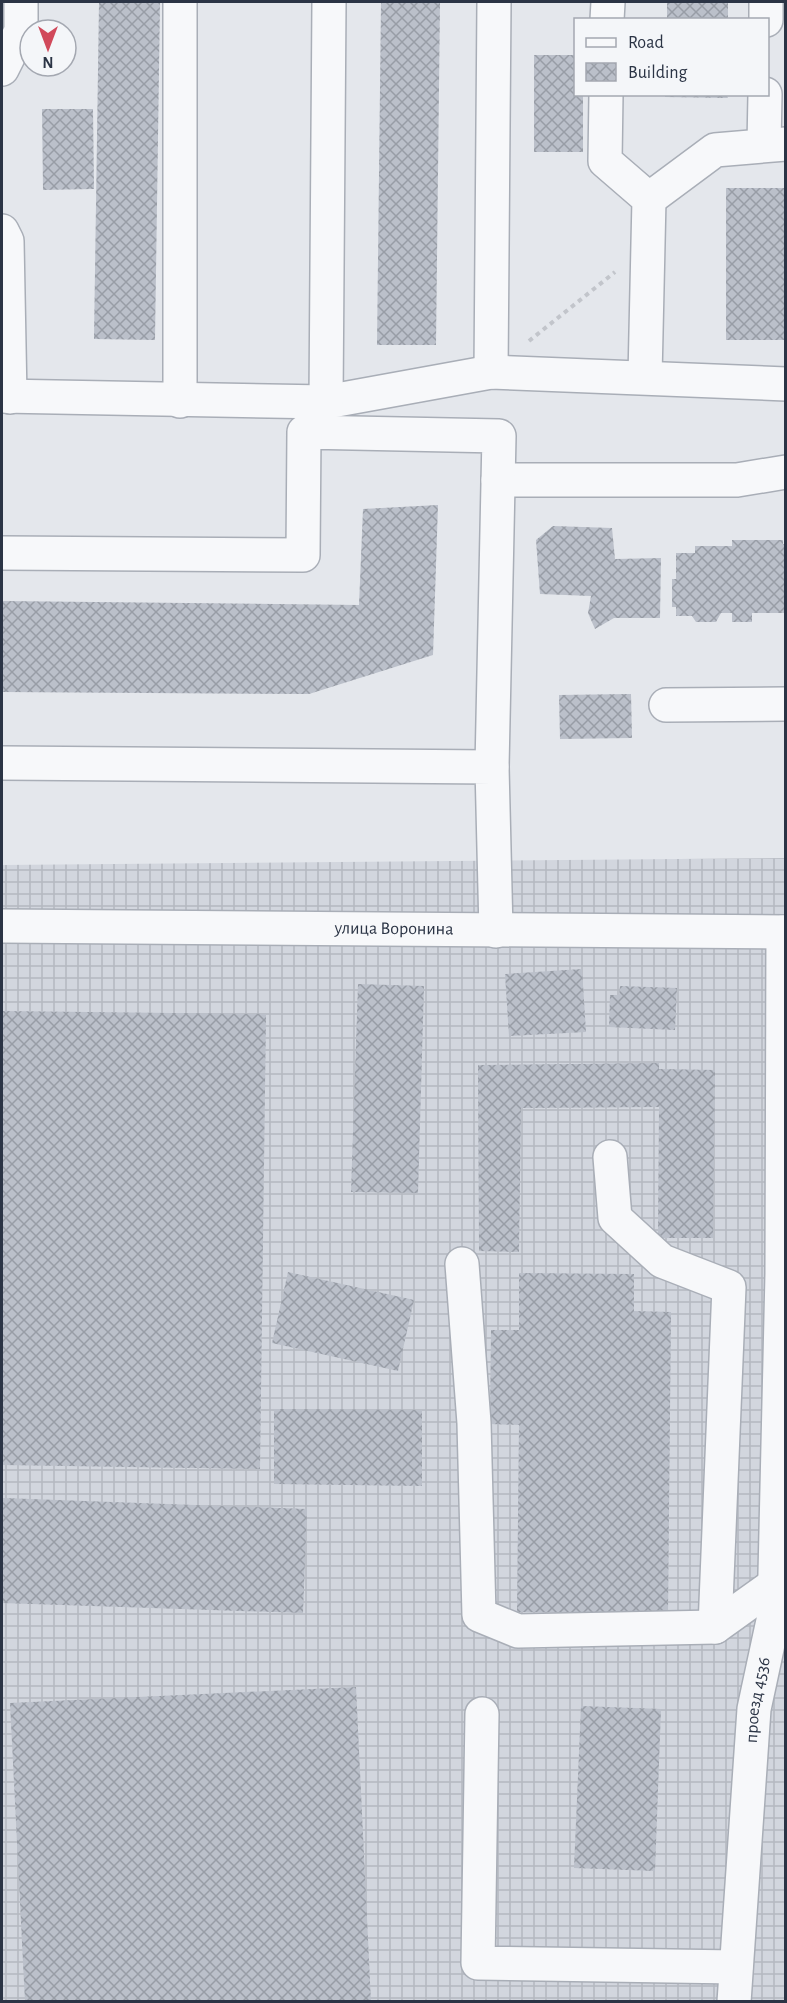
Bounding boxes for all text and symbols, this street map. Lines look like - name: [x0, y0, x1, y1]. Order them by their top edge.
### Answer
- north arrow: [18, 18, 78, 78]
- legend: [574, 18, 769, 96]
- text: Road: [628, 34, 664, 52]
- text: N: [42, 54, 54, 70]
- text: Building: [628, 64, 688, 82]
- street label: улица Воронина: [333, 920, 454, 938]
- street label: проезд 4536: [743, 1656, 774, 1744]

